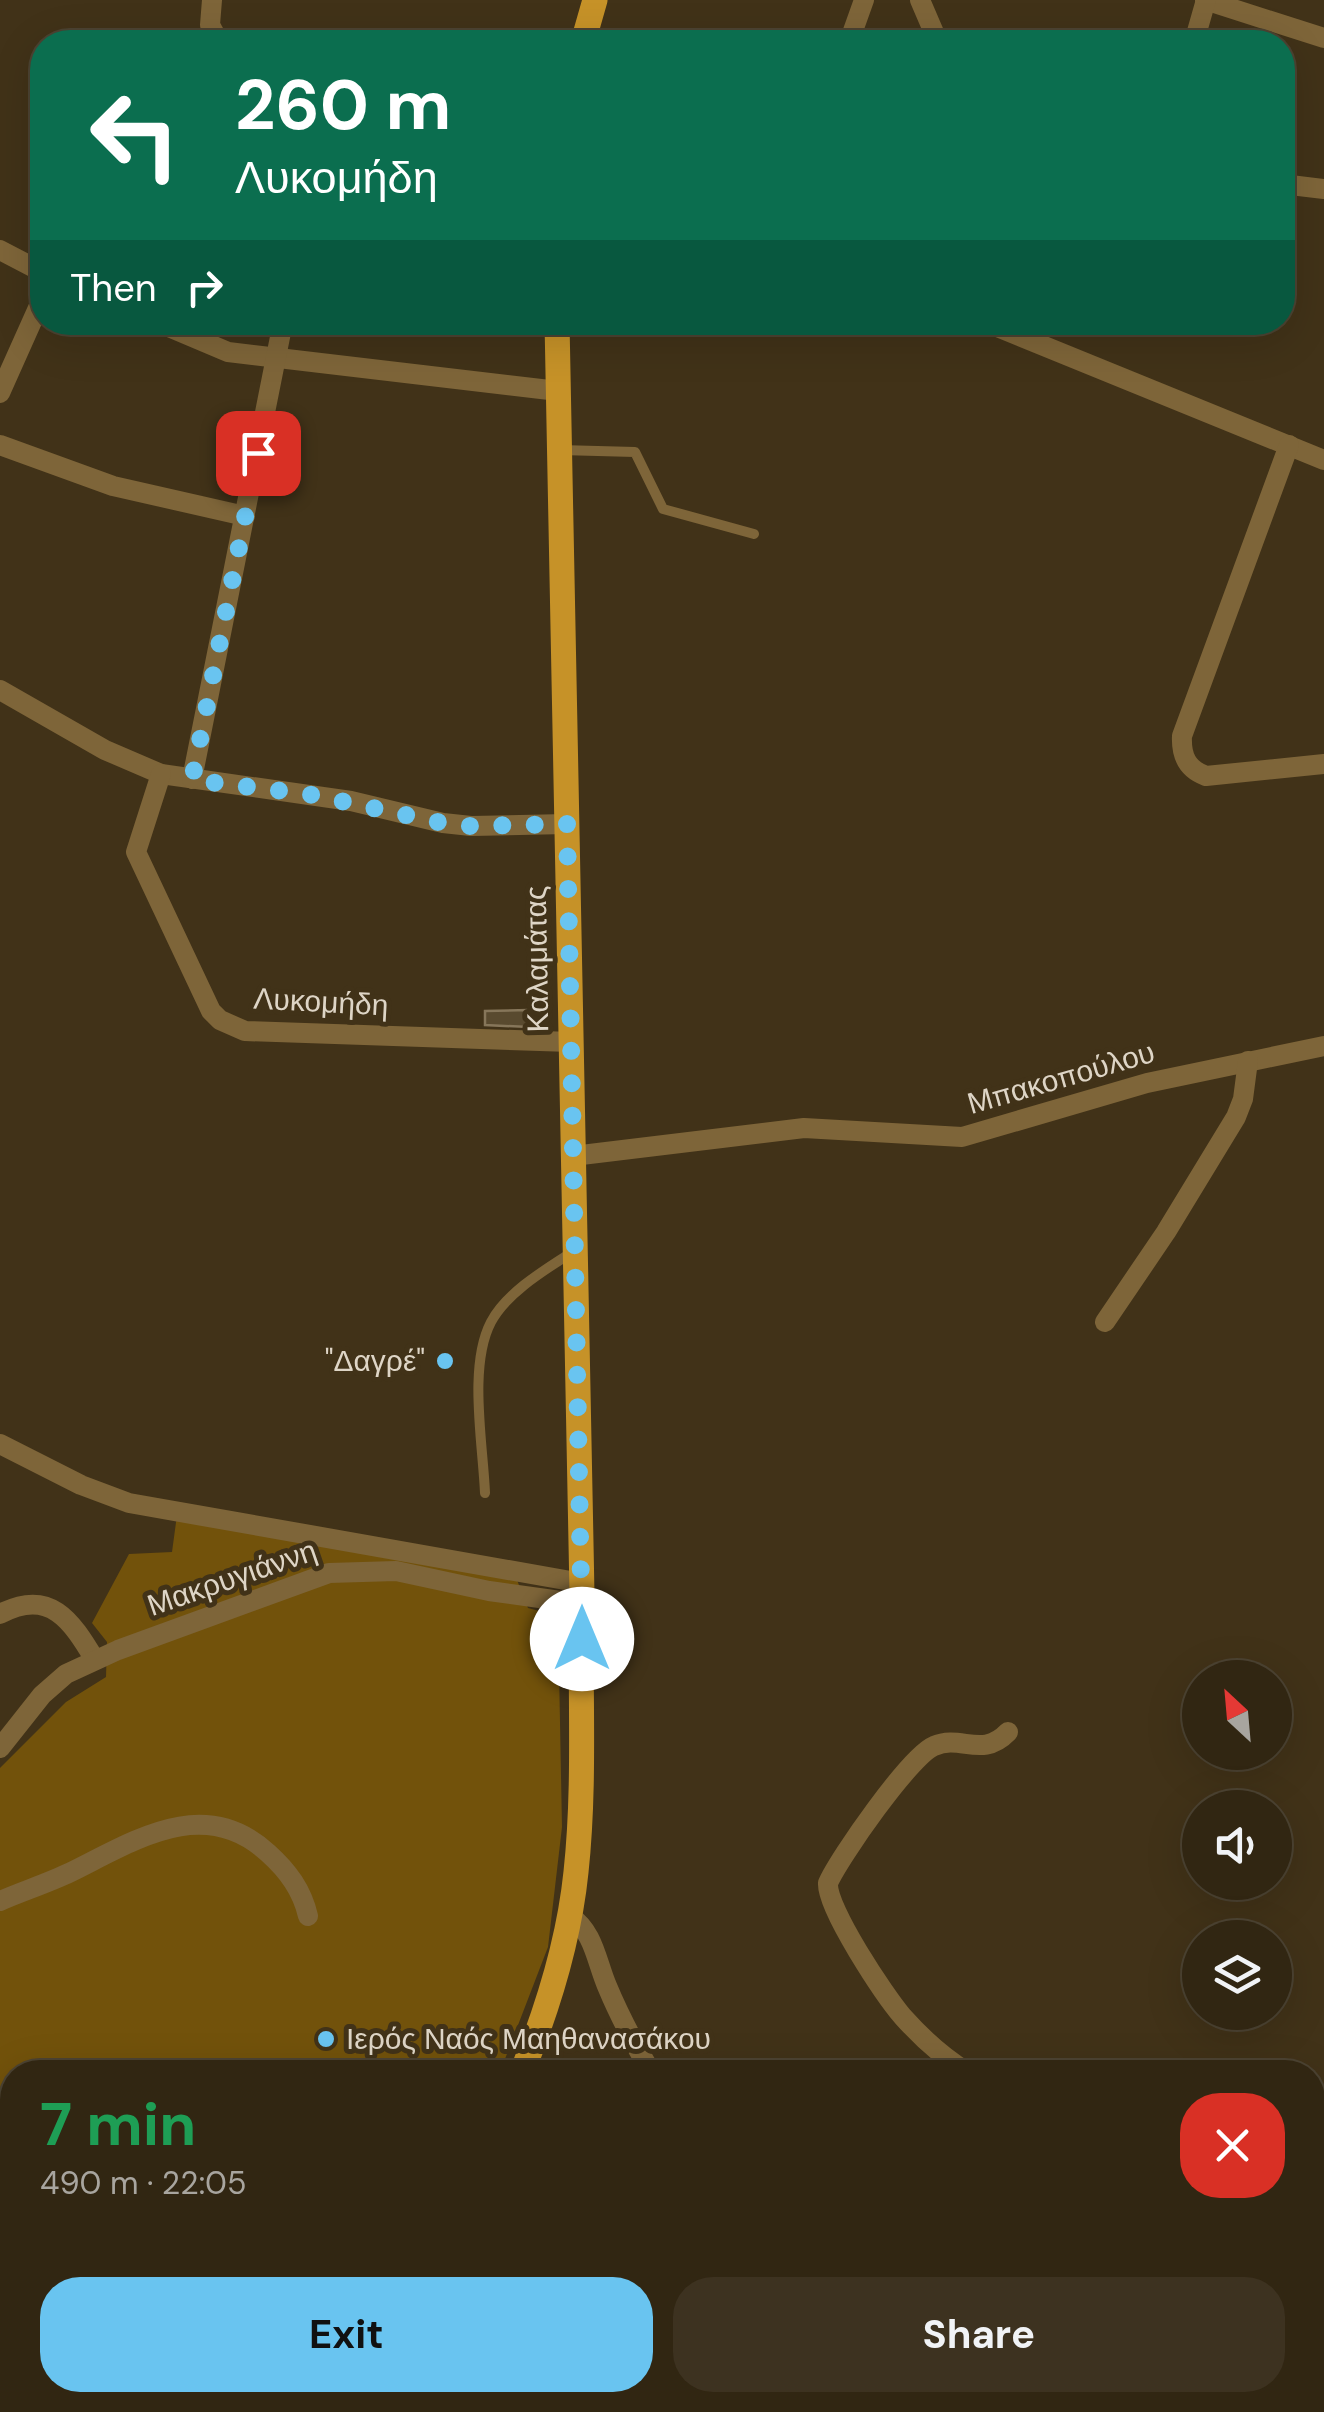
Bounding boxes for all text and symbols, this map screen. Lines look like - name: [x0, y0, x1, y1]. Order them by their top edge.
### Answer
- text: 260 m: [235, 60, 451, 151]
- icon: left: [70, 70, 200, 200]
- text: Λυκομήδη: [235, 148, 438, 207]
- icon: right: [177, 260, 232, 315]
- text: Then: [70, 263, 157, 313]
- pin: [216, 411, 301, 496]
- icon: arrive: [231, 426, 286, 481]
- street label: Καλαμάτας: [516, 885, 557, 1033]
- street label: Λυκομήδη: [253, 978, 390, 1025]
- street label: Μπακοπούλου: [963, 1032, 1159, 1123]
- place label: "Δαγρέ": [325, 1341, 425, 1380]
- marker: "Δαγρέ": [434, 1350, 456, 1372]
- street label: Μακρυγιάννη: [142, 1530, 322, 1625]
- position arrow: [530, 1587, 634, 1691]
- north arrow: [1182, 1660, 1292, 1770]
- map controls: [1182, 1660, 1292, 2030]
- button: sound: [1182, 1790, 1292, 1900]
- button: layers: [1182, 1920, 1292, 2030]
- place label: Ιερός Ναός Μαηθανασάκου: [346, 2019, 711, 2058]
- marker: Ιερός Ναός Μαηθανασάκου: [315, 2028, 337, 2050]
- text: 7 min: [40, 2085, 196, 2164]
- button: close: [1180, 2093, 1285, 2198]
- text: 490 m · 22:05: [40, 2162, 247, 2204]
- button: Exit: [40, 2277, 653, 2392]
- button: Share: [673, 2277, 1285, 2392]

